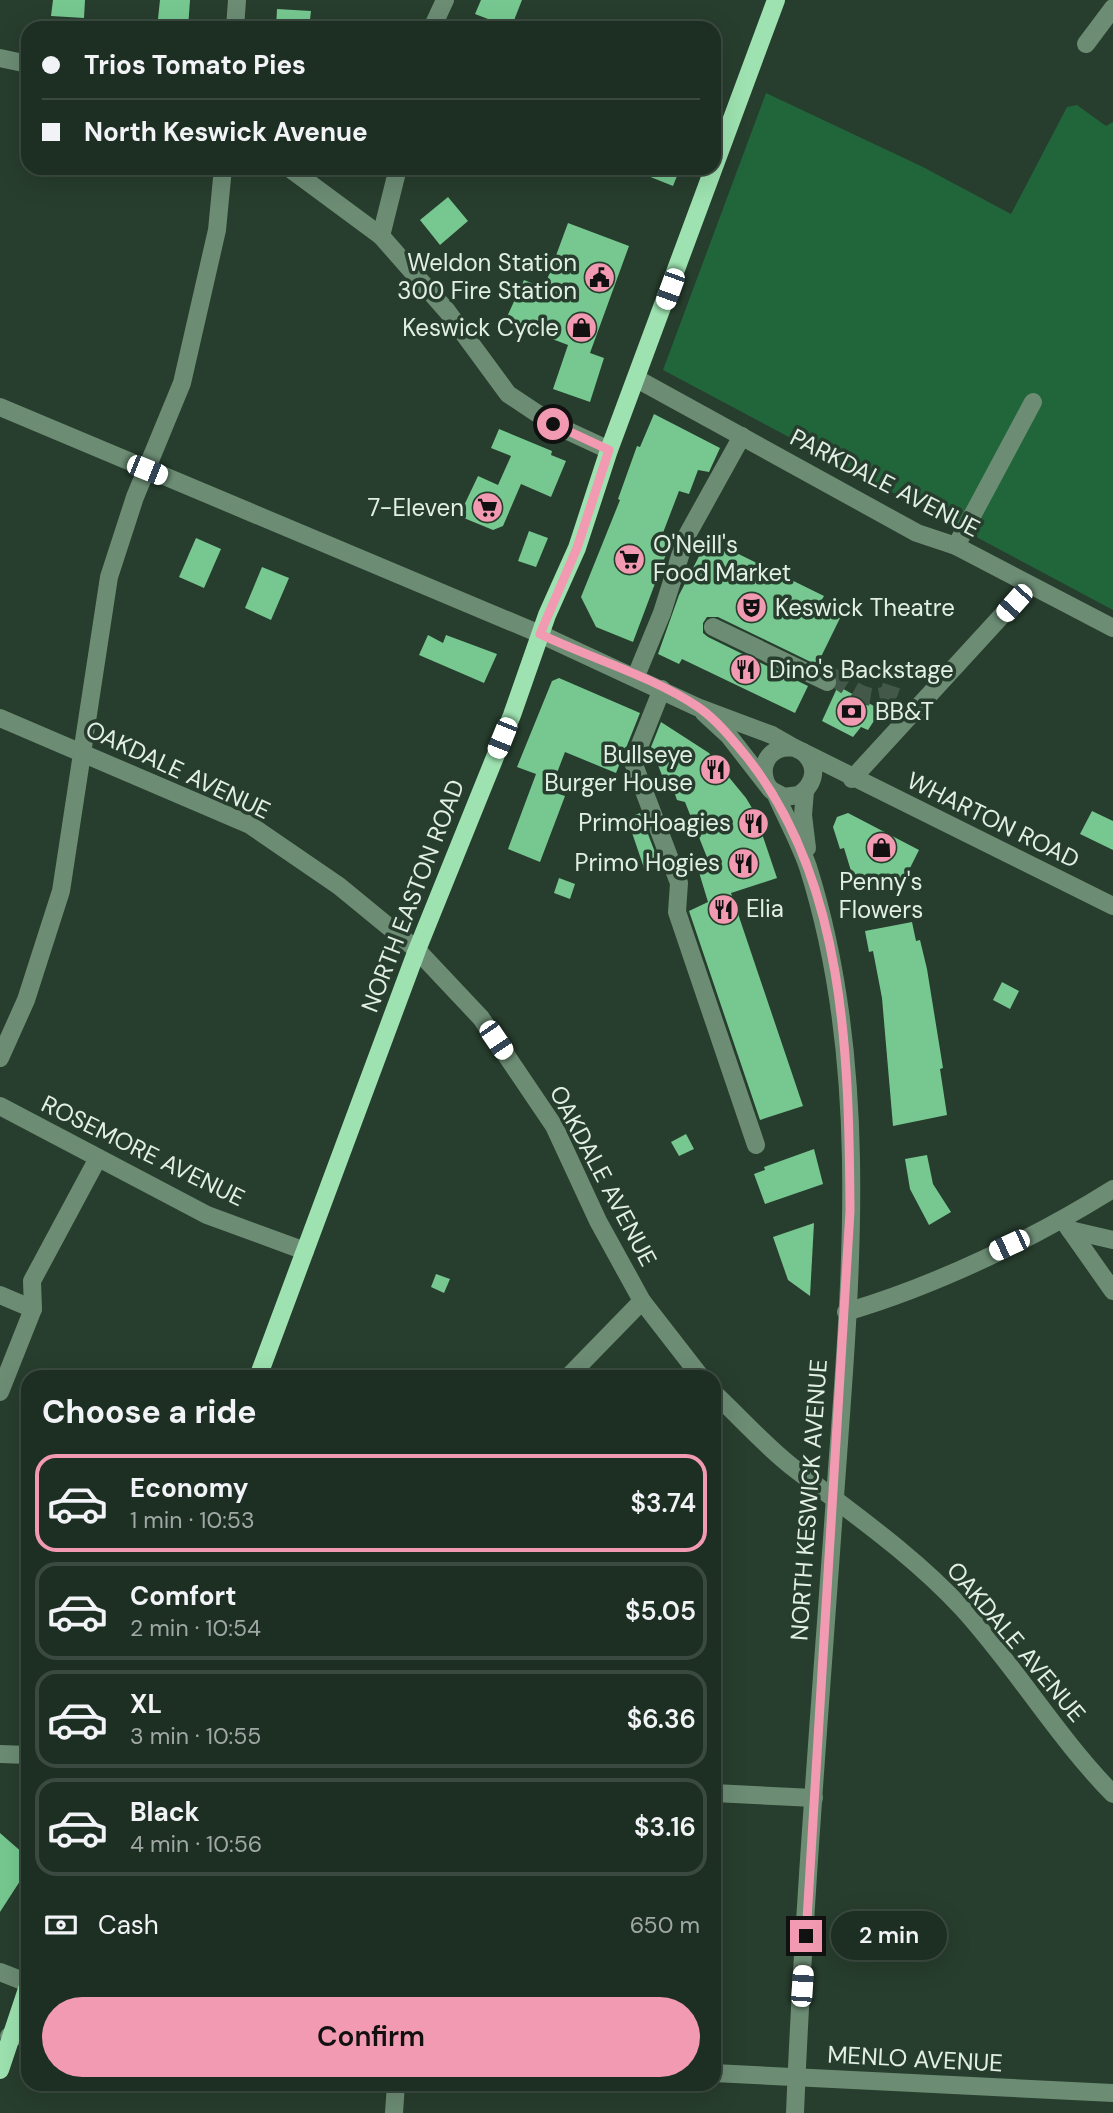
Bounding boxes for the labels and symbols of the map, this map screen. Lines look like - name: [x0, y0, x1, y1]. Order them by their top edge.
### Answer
- place label: Weldon Station 300 Fire Station: [397, 247, 577, 306]
- public building icon: Weldon Station 300 Fire Station: [583, 260, 617, 294]
- car: [653, 266, 688, 312]
- shop icon: Keswick Cycle: [565, 311, 599, 345]
- place label: Keswick Cycle: [402, 312, 559, 343]
- route start: [537, 408, 569, 440]
- street label: PARKDALE AVENUE: [785, 421, 985, 544]
- car: [124, 452, 171, 488]
- supermarket icon: 7-Eleven: [470, 491, 504, 525]
- place label: 7-Eleven: [367, 492, 464, 523]
- place label: O'Neill's Food Market: [653, 529, 791, 588]
- supermarket icon: O'Neill's Food Market: [613, 542, 647, 576]
- car: [993, 580, 1036, 626]
- theatre icon: Keswick Theatre: [735, 591, 769, 625]
- place label: Keswick Theatre: [775, 592, 955, 623]
- restaurant icon: Dino's Backstage: [729, 653, 763, 687]
- place label: Dino's Backstage: [769, 654, 954, 685]
- bank icon: BB&T: [835, 695, 869, 729]
- place label: BB&T: [875, 696, 934, 727]
- street label: OAKDALE AVENUE: [81, 713, 276, 826]
- car: [485, 715, 520, 761]
- place label: Bullseye Burger House: [544, 739, 693, 798]
- restaurant icon: Bullseye Burger House: [699, 752, 733, 786]
- street label: WHARTON ROAD: [902, 764, 1085, 875]
- street label: NORTH EASTON ROAD: [354, 775, 471, 1017]
- restaurant icon: PrimoHoagies: [737, 806, 771, 840]
- place label: PrimoHoagies: [578, 807, 731, 838]
- shop icon: Penny's Flowers: [864, 831, 898, 865]
- restaurant icon: Primo Hogies: [726, 846, 760, 880]
- place label: Primo Hogies: [575, 847, 720, 878]
- place label: Penny's Flowers: [839, 866, 923, 925]
- restaurant icon: Elia: [706, 892, 740, 926]
- place label: Elia: [746, 893, 784, 924]
- car: [476, 1017, 517, 1063]
- street label: OAKDALE AVENUE: [543, 1080, 664, 1271]
- street label: ROSEMORE AVENUE: [36, 1088, 250, 1213]
- car: [986, 1227, 1033, 1263]
- street label: NORTH KESWICK AVENUE: [783, 1358, 834, 1642]
- street label: OAKDALE AVENUE: [940, 1555, 1093, 1728]
- callout: 2 min: [830, 1912, 946, 1960]
- route end: [790, 1920, 822, 1952]
- car: [791, 1964, 814, 2008]
- street label: MENLO AVENUE: [827, 2038, 1003, 2079]

